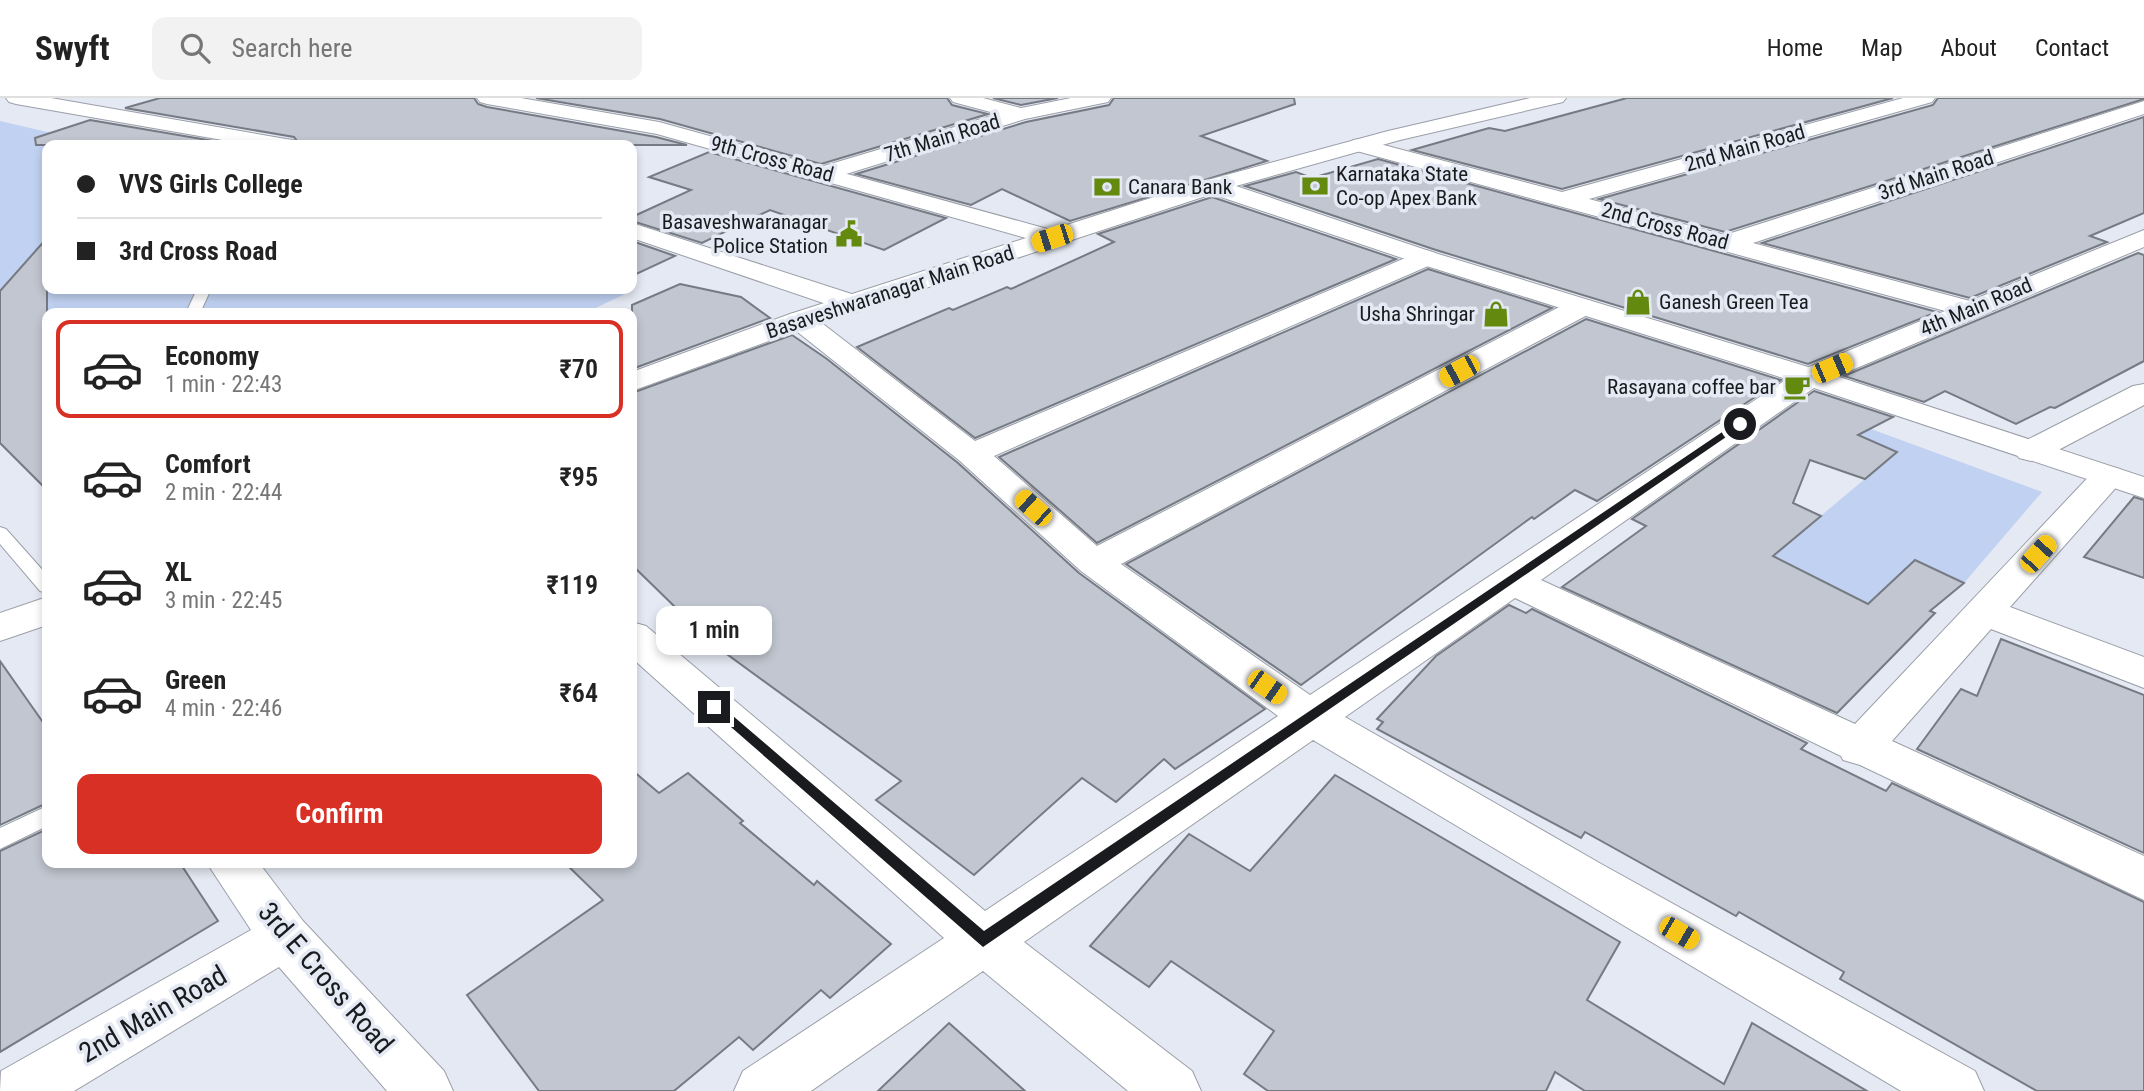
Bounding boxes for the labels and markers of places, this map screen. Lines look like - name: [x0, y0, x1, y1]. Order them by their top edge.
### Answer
- place label: Karnataka State Co-op Apex Bank: [1336, 162, 1477, 210]
- bank icon: Karnataka State Co-op Apex Bank: [1300, 171, 1330, 201]
- bank icon: Canara Bank: [1092, 172, 1122, 202]
- place label: Canara Bank: [1128, 175, 1233, 199]
- place label: Basaveshwaranagar Police Station: [662, 210, 828, 258]
- public building icon: Basaveshwaranagar Police Station: [834, 219, 864, 249]
- shop icon: Ganesh Green Tea: [1623, 287, 1653, 317]
- place label: Ganesh Green Tea: [1659, 290, 1809, 314]
- shop icon: Usha Shringar: [1481, 299, 1511, 329]
- place label: Usha Shringar: [1359, 302, 1475, 326]
- cafe icon: Rasayana coffee bar: [1782, 372, 1812, 402]
- place label: Rasayana coffee bar: [1607, 375, 1776, 399]

